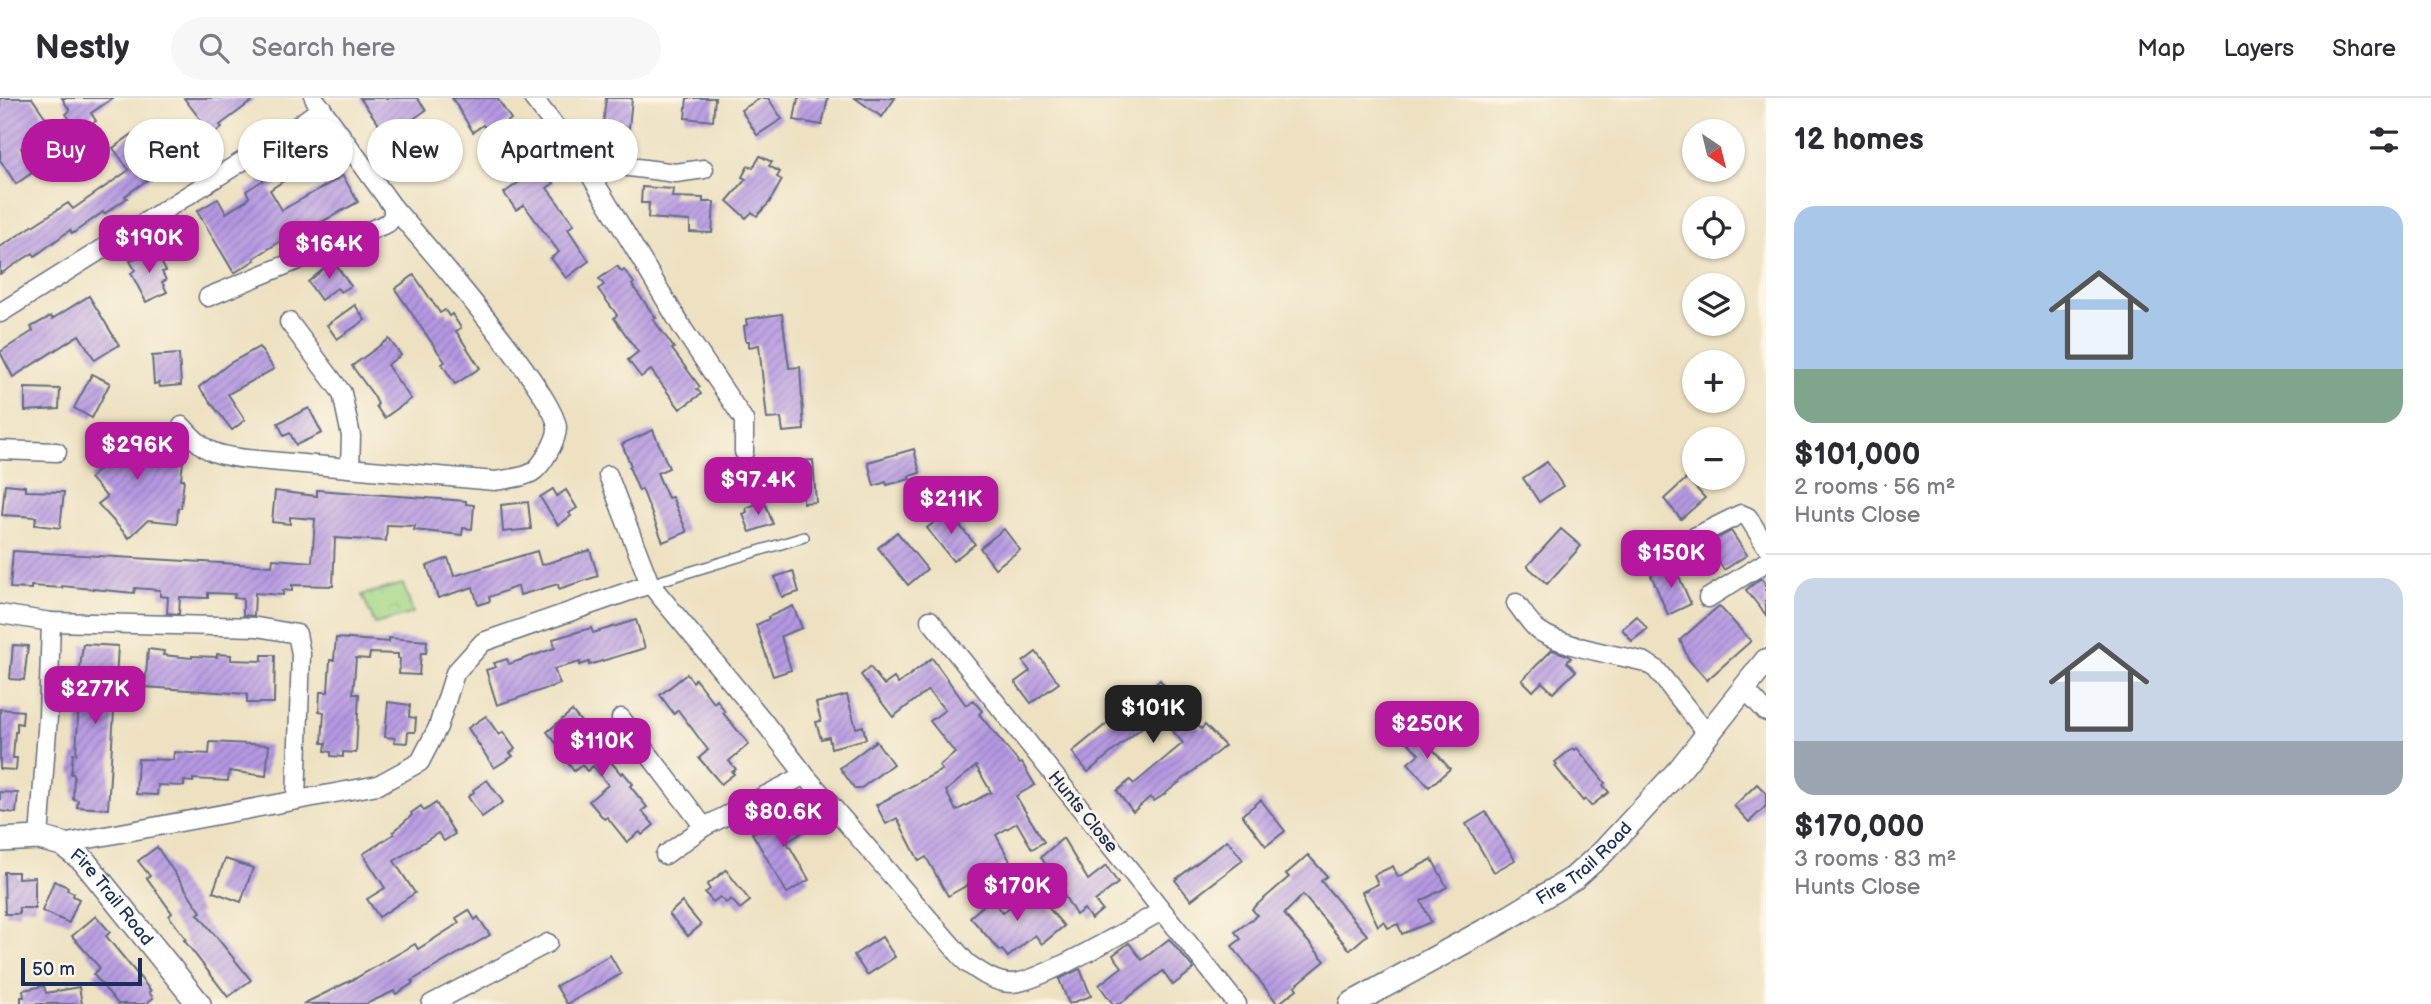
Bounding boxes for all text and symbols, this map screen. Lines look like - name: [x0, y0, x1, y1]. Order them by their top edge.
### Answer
- search box: [171, 17, 661, 80]
- text: Nestly: [35, 28, 129, 68]
- icon: search: [195, 29, 233, 67]
- text: Search here: [251, 33, 395, 64]
- text: Map: [2137, 34, 2185, 63]
- text: Layers: [2223, 34, 2294, 63]
- text: Share: [2332, 34, 2396, 63]
- chip: Buy: [21, 119, 110, 182]
- chip: Rent: [124, 119, 224, 182]
- chip: Filters: [238, 119, 353, 182]
- chip: New: [367, 119, 463, 182]
- chip: Apartment: [477, 119, 638, 182]
- north arrow: [1682, 119, 1745, 182]
- map controls: [1682, 119, 1745, 490]
- icon: filters: [2365, 121, 2403, 159]
- text: 12 homes: [1794, 122, 1924, 158]
- button: locate: [1682, 196, 1745, 259]
- pin: $190K: [100, 216, 198, 275]
- pin: $164K: [280, 222, 378, 281]
- text: $190K: [115, 224, 183, 252]
- text: $164K: [295, 230, 363, 258]
- icon: home: [2036, 252, 2162, 378]
- button: layers: [1682, 273, 1745, 336]
- button: +: [1682, 350, 1745, 413]
- pin: $296K: [88, 422, 186, 482]
- button: −: [1682, 427, 1745, 490]
- text: $296K: [101, 431, 173, 459]
- text: $101,000: [1794, 437, 1920, 473]
- pin: $97.4K: [701, 458, 815, 517]
- text: $97.4K: [720, 466, 796, 494]
- text: 2 rooms · 56 m²: [1794, 473, 1956, 501]
- pin: $211K: [902, 476, 1000, 536]
- text: $211K: [919, 485, 983, 513]
- text: Hunts Close: [1794, 501, 1920, 529]
- pin: $150K: [1622, 531, 1720, 590]
- text: $150K: [1637, 539, 1705, 567]
- icon: home: [2036, 624, 2162, 750]
- pin: $277K: [46, 666, 144, 726]
- text: $277K: [60, 675, 130, 703]
- pin: $101K: [1104, 686, 1202, 745]
- text: $101K: [1121, 694, 1185, 722]
- pin: $250K: [1378, 702, 1476, 761]
- text: $250K: [1391, 710, 1463, 738]
- pin: $110K: [553, 718, 651, 778]
- text: $110K: [570, 727, 634, 755]
- street label: Hunts Close: [1044, 767, 1122, 857]
- pin: $80.6K: [726, 790, 840, 849]
- text: $80.6K: [744, 798, 822, 826]
- text: $170,000: [1794, 809, 1924, 845]
- street label: Fire Trail Road: [1532, 817, 1636, 909]
- street label: Fire Trail Road: [66, 844, 158, 949]
- text: 3 rooms · 83 m²: [1794, 845, 1956, 873]
- pin: $170K: [968, 864, 1066, 923]
- text: $170K: [983, 872, 1051, 900]
- text: Hunts Close: [1794, 873, 1920, 901]
- scale bar: [21, 955, 142, 987]
- text: 50 m: [32, 958, 75, 981]

